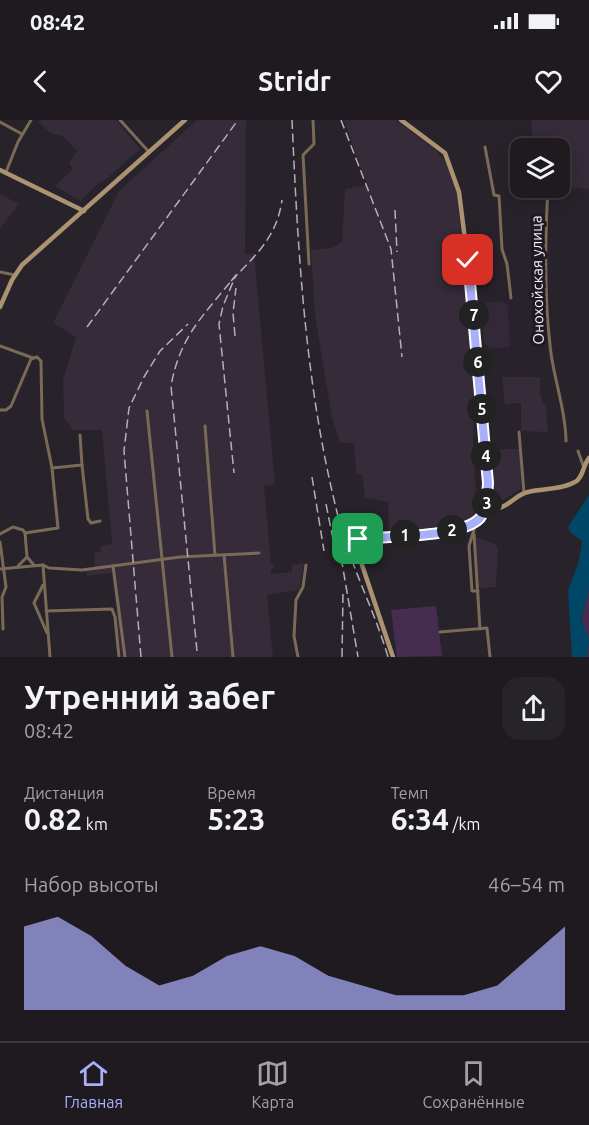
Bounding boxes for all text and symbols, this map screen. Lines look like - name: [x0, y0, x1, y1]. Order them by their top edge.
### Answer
- text: 08:42: [30, 9, 85, 34]
- icon: back: [24, 65, 57, 98]
- icon: heart: [532, 65, 565, 98]
- text: Stridr: [258, 66, 331, 96]
- map controls: [510, 138, 570, 198]
- button: layers: [510, 138, 570, 198]
- street label: Онохойская улица: [527, 215, 547, 345]
- pin: [442, 234, 493, 285]
- icon: check: [451, 243, 484, 276]
- pin: 7: [459, 300, 489, 330]
- text: 7: [469, 306, 479, 324]
- pin: 6: [463, 347, 493, 377]
- text: 6: [473, 353, 483, 371]
- pin: 5: [467, 394, 497, 424]
- text: 5: [477, 400, 487, 418]
- pin: 4: [471, 441, 501, 471]
- text: 4: [481, 447, 491, 465]
- pin: 3: [472, 488, 502, 518]
- text: 3: [482, 494, 492, 512]
- pin: [332, 513, 383, 564]
- pin: 2: [437, 515, 467, 545]
- pin: 1: [390, 520, 420, 550]
- text: 2: [447, 521, 457, 539]
- icon: arrive: [341, 522, 374, 555]
- text: 1: [400, 526, 410, 544]
- button: share: [502, 677, 565, 740]
- text: Утренний забег: [24, 678, 275, 715]
- text: 08:42: [24, 719, 74, 742]
- text: Дистанция: [24, 784, 104, 802]
- text: Время: [207, 784, 256, 802]
- text: Темп: [391, 784, 429, 802]
- text: 0.82: [24, 802, 82, 836]
- text: 5:23: [207, 802, 265, 836]
- text: 6:34: [391, 802, 449, 836]
- text: km: [82, 815, 108, 833]
- text: /km: [449, 815, 480, 833]
- text: Набор высоты: [24, 873, 159, 896]
- text: 46–54 m: [488, 873, 565, 896]
- tab: Главная: [64, 1057, 123, 1111]
- tab: Карта: [252, 1057, 294, 1111]
- tab: Сохранённые: [423, 1057, 525, 1111]

